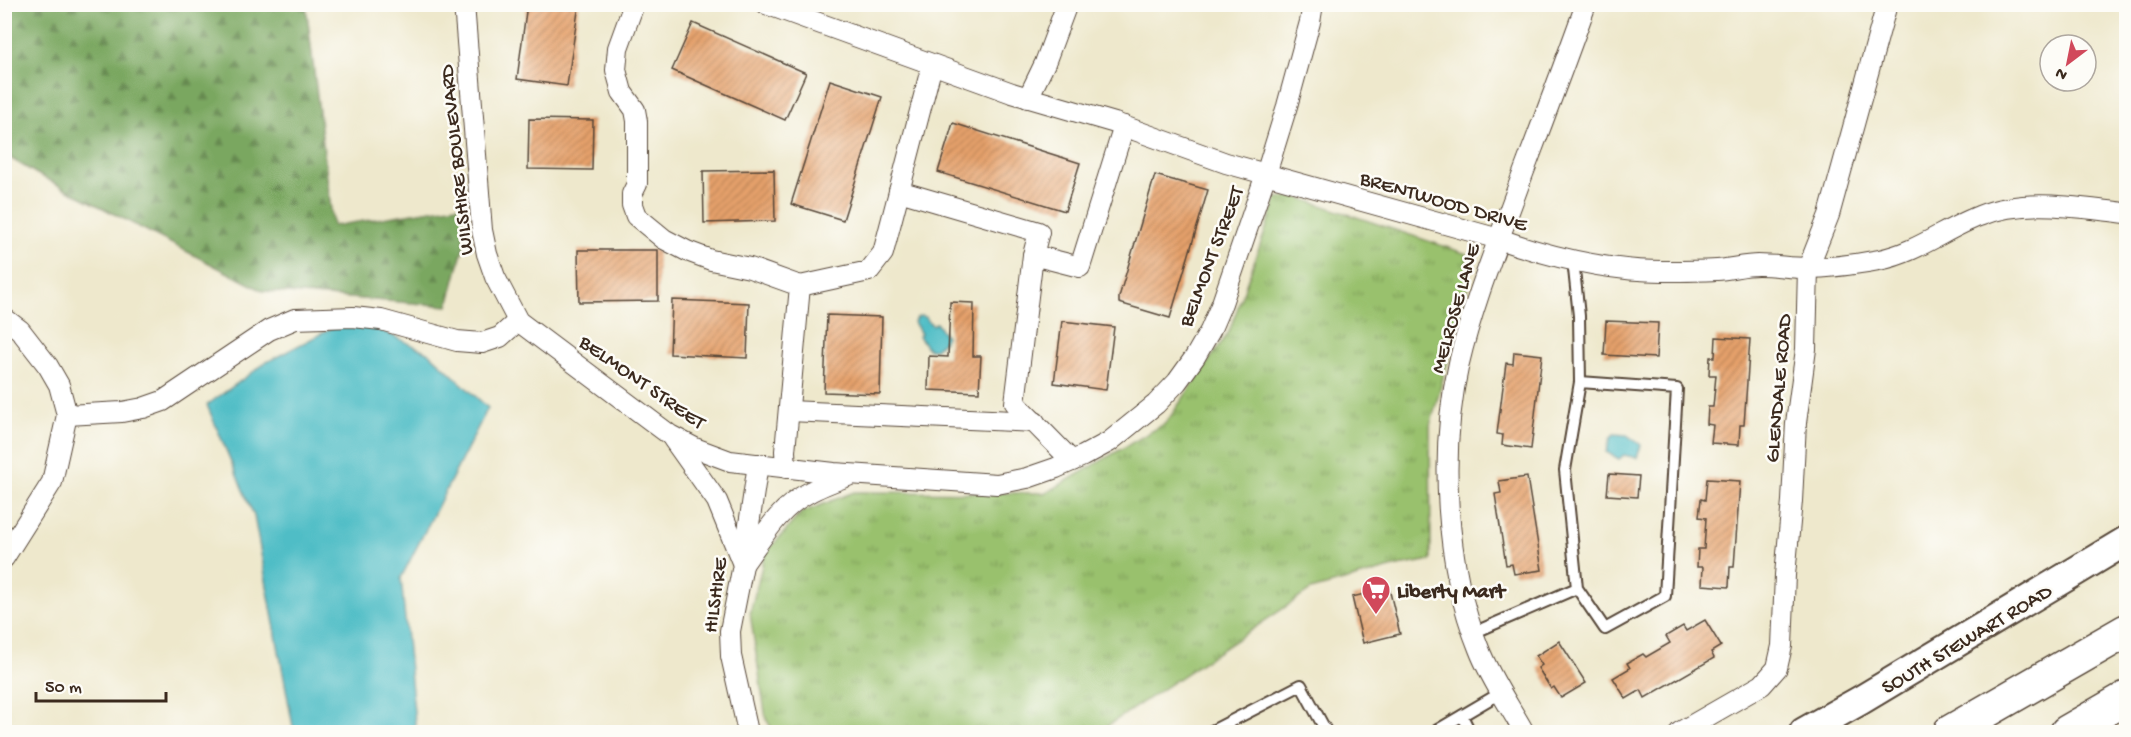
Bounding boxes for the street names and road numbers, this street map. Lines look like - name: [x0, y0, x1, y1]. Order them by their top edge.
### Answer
- street label: WILSHIRE BOULEVARD: [436, 63, 481, 256]
- street label: BRENTWOOD DRIVE: [1356, 167, 1530, 239]
- street label: BELMONT STREET: [1175, 183, 1252, 332]
- street label: MELROSE LANE: [1427, 240, 1488, 377]
- street label: GLENDALE ROAD: [1762, 313, 1799, 464]
- street label: BELMONT STREET: [572, 330, 710, 437]
- street label: HILSHIRE: [700, 555, 735, 635]
- street label: SOUTH STEWART ROAD: [1878, 580, 2058, 702]

